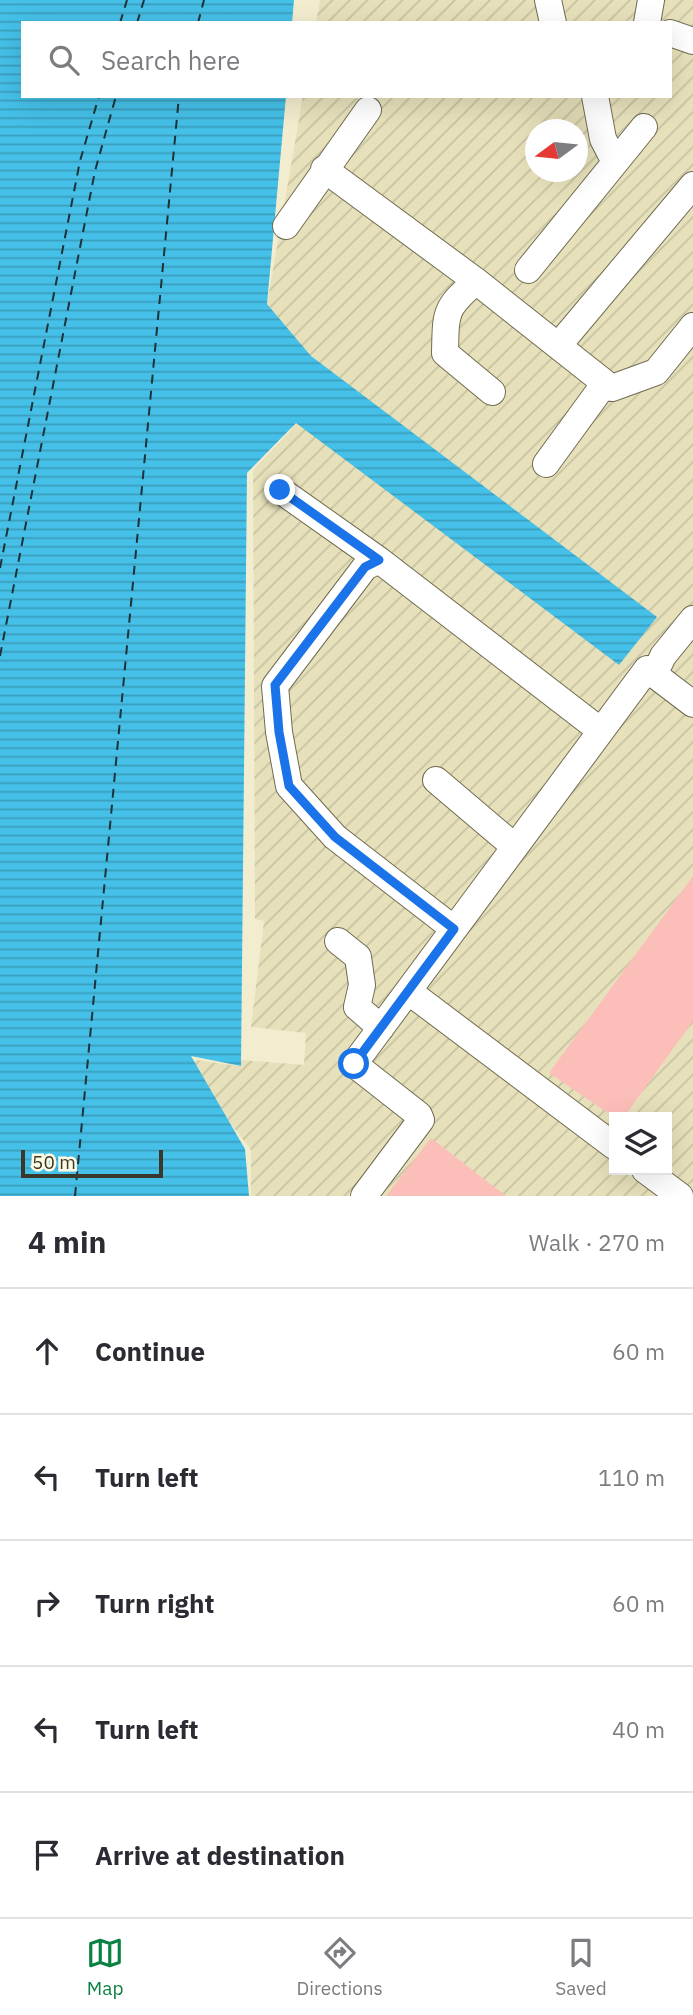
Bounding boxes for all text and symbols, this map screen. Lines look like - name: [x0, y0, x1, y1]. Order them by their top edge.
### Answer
- search box: [21, 21, 672, 98]
- icon: search: [45, 41, 83, 79]
- text: Search here: [101, 43, 240, 77]
- north arrow: [525, 119, 588, 182]
- route end: [264, 474, 295, 505]
- route start: [338, 1048, 369, 1079]
- map controls: [609, 1112, 672, 1175]
- button: layers: [609, 1112, 672, 1175]
- scale bar: [21, 1147, 163, 1179]
- text: 50 m: [32, 1150, 76, 1174]
- text: 4 min: [28, 1222, 106, 1261]
- text: Walk · 270 m: [529, 1227, 665, 1257]
- icon: ahead: [28, 1332, 66, 1370]
- text: Continue: [95, 1334, 205, 1368]
- text: 60 m: [612, 1336, 665, 1366]
- icon: left: [28, 1458, 66, 1496]
- text: Turn left: [95, 1460, 198, 1494]
- text: 110 m: [598, 1462, 665, 1492]
- icon: right: [28, 1584, 66, 1622]
- text: Turn right: [95, 1586, 214, 1620]
- text: 60 m: [612, 1588, 665, 1618]
- icon: left: [28, 1710, 66, 1748]
- text: Turn left: [95, 1712, 198, 1746]
- text: 40 m: [612, 1714, 665, 1744]
- icon: arrive: [28, 1836, 66, 1874]
- text: Arrive at destination: [95, 1838, 345, 1872]
- tab: Map: [86, 1934, 124, 2000]
- tab: Directions: [296, 1934, 383, 2000]
- tab: Saved: [555, 1934, 607, 2000]

